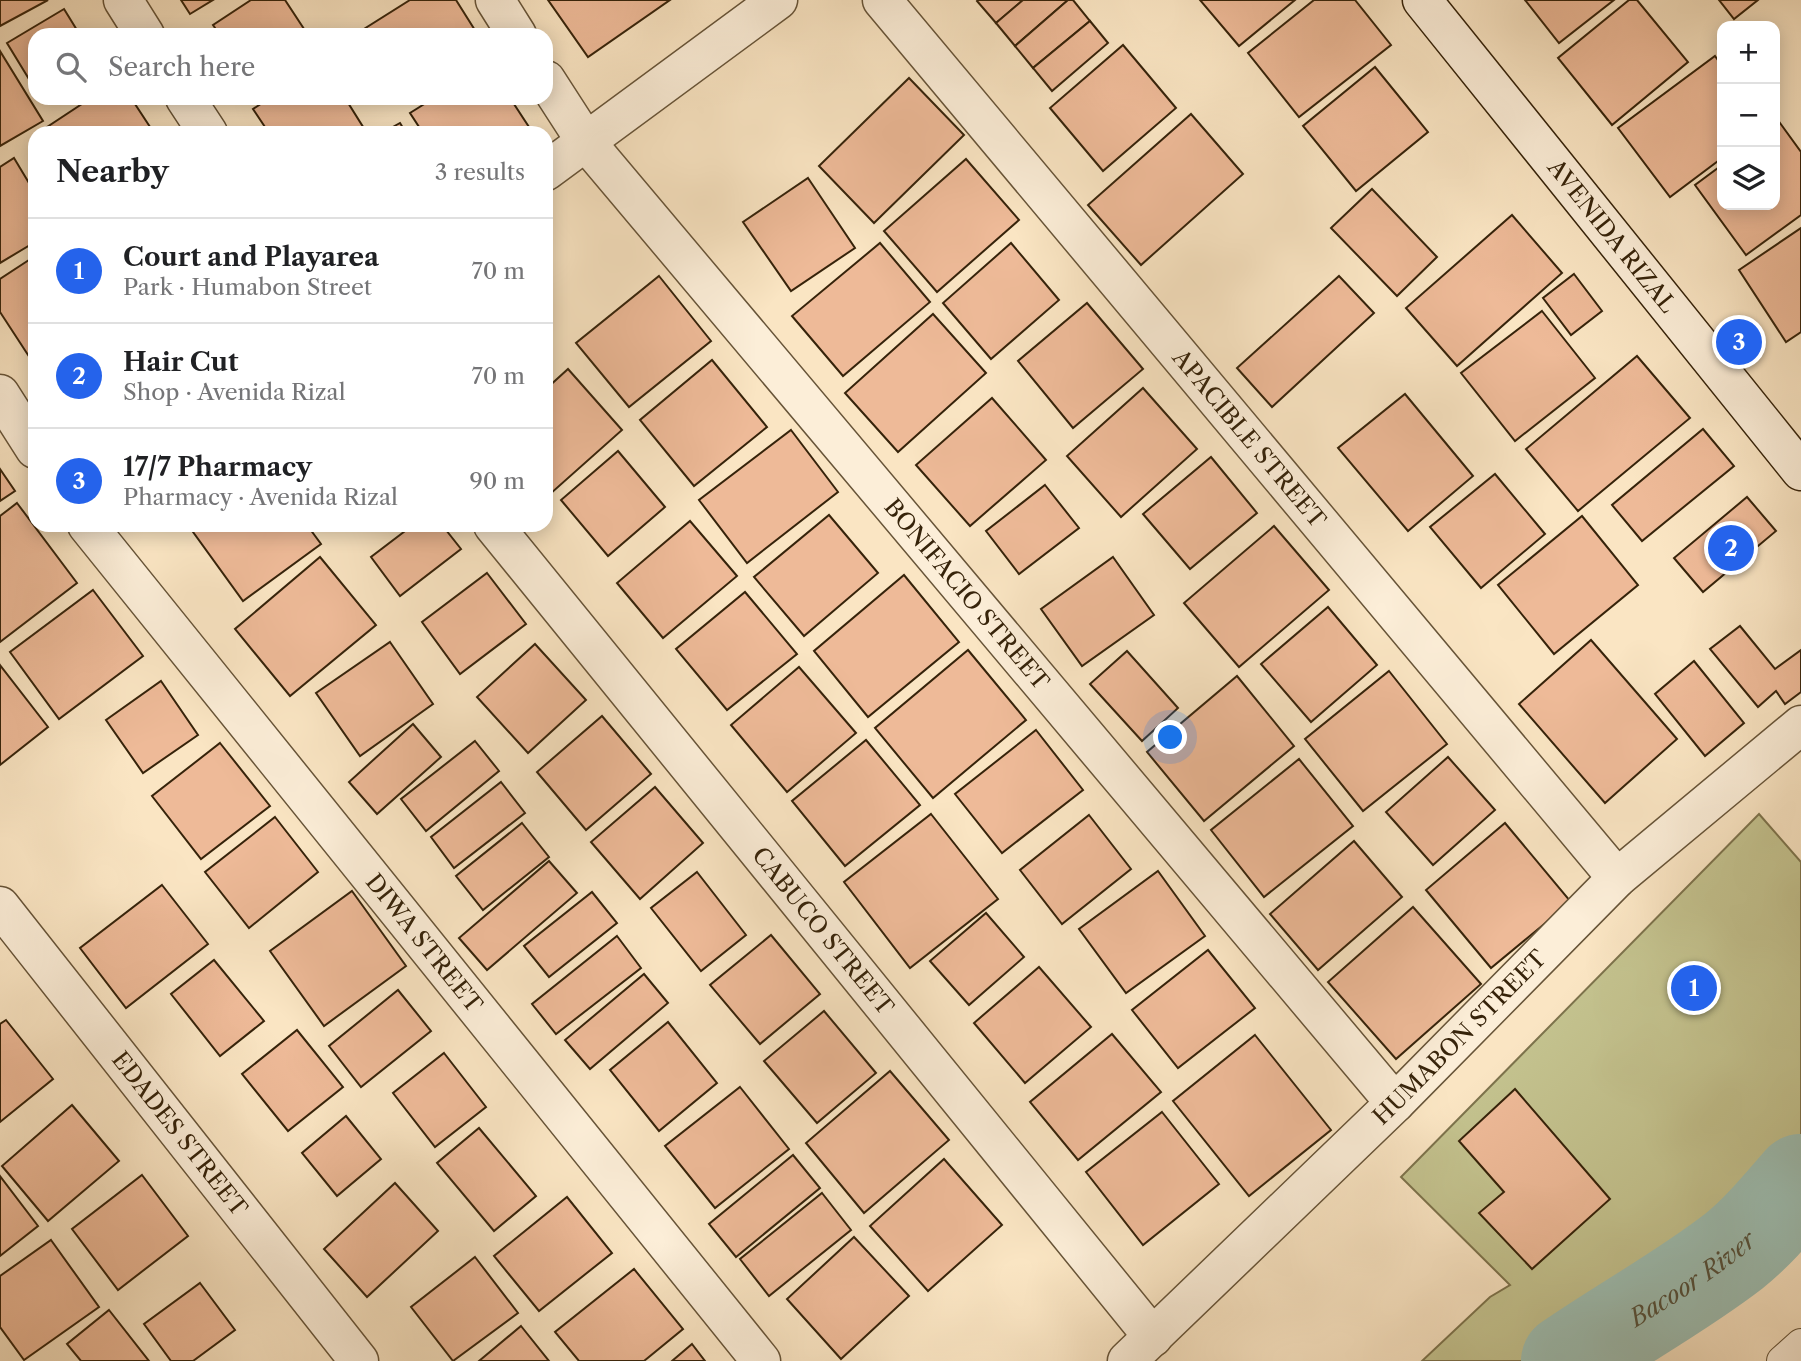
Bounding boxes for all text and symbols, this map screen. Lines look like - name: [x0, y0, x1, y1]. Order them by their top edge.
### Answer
- map controls: [1717, 21, 1780, 210]
- button: +: [1717, 21, 1780, 84]
- search box: [28, 28, 553, 105]
- icon: search: [52, 48, 90, 86]
- text: Search here: [108, 51, 255, 83]
- button: −: [1717, 84, 1780, 147]
- button: layers: [1717, 147, 1780, 210]
- text: Nearby: [56, 153, 169, 190]
- street label: AVENIDA RIZAL: [1541, 153, 1682, 318]
- text: 3 results: [435, 158, 525, 186]
- text: Court and Playarea: [123, 241, 379, 273]
- text: 1: [74, 257, 84, 285]
- text: 70 m: [472, 257, 525, 285]
- text: Park · Humabon Street: [123, 273, 372, 301]
- pin: 3: [1716, 316, 1762, 368]
- street label: APACIBLE STREET: [1166, 343, 1332, 534]
- text: Hair Cut: [123, 346, 238, 378]
- text: 2: [72, 362, 86, 390]
- text: 70 m: [472, 362, 525, 390]
- text: Shop · Avenida Rizal: [123, 378, 346, 406]
- text: 17/7 Pharmacy: [123, 451, 312, 483]
- text: 3: [73, 467, 86, 495]
- text: 90 m: [469, 467, 525, 495]
- text: Pharmacy · Avenida Rizal: [123, 483, 398, 511]
- street label: BONIFACIO STREET: [878, 493, 1056, 696]
- pin: 2: [1708, 522, 1754, 574]
- your location: [1153, 720, 1187, 754]
- street label: CABUCO STREET: [746, 841, 900, 1021]
- street label: DIWA STREET: [360, 868, 489, 1018]
- street label: HUMABON STREET: [1367, 944, 1553, 1131]
- pin: 1: [1671, 962, 1717, 1014]
- street label: EDADES STREET: [106, 1046, 254, 1222]
- water label: Bacoor River: [1622, 1224, 1763, 1333]

